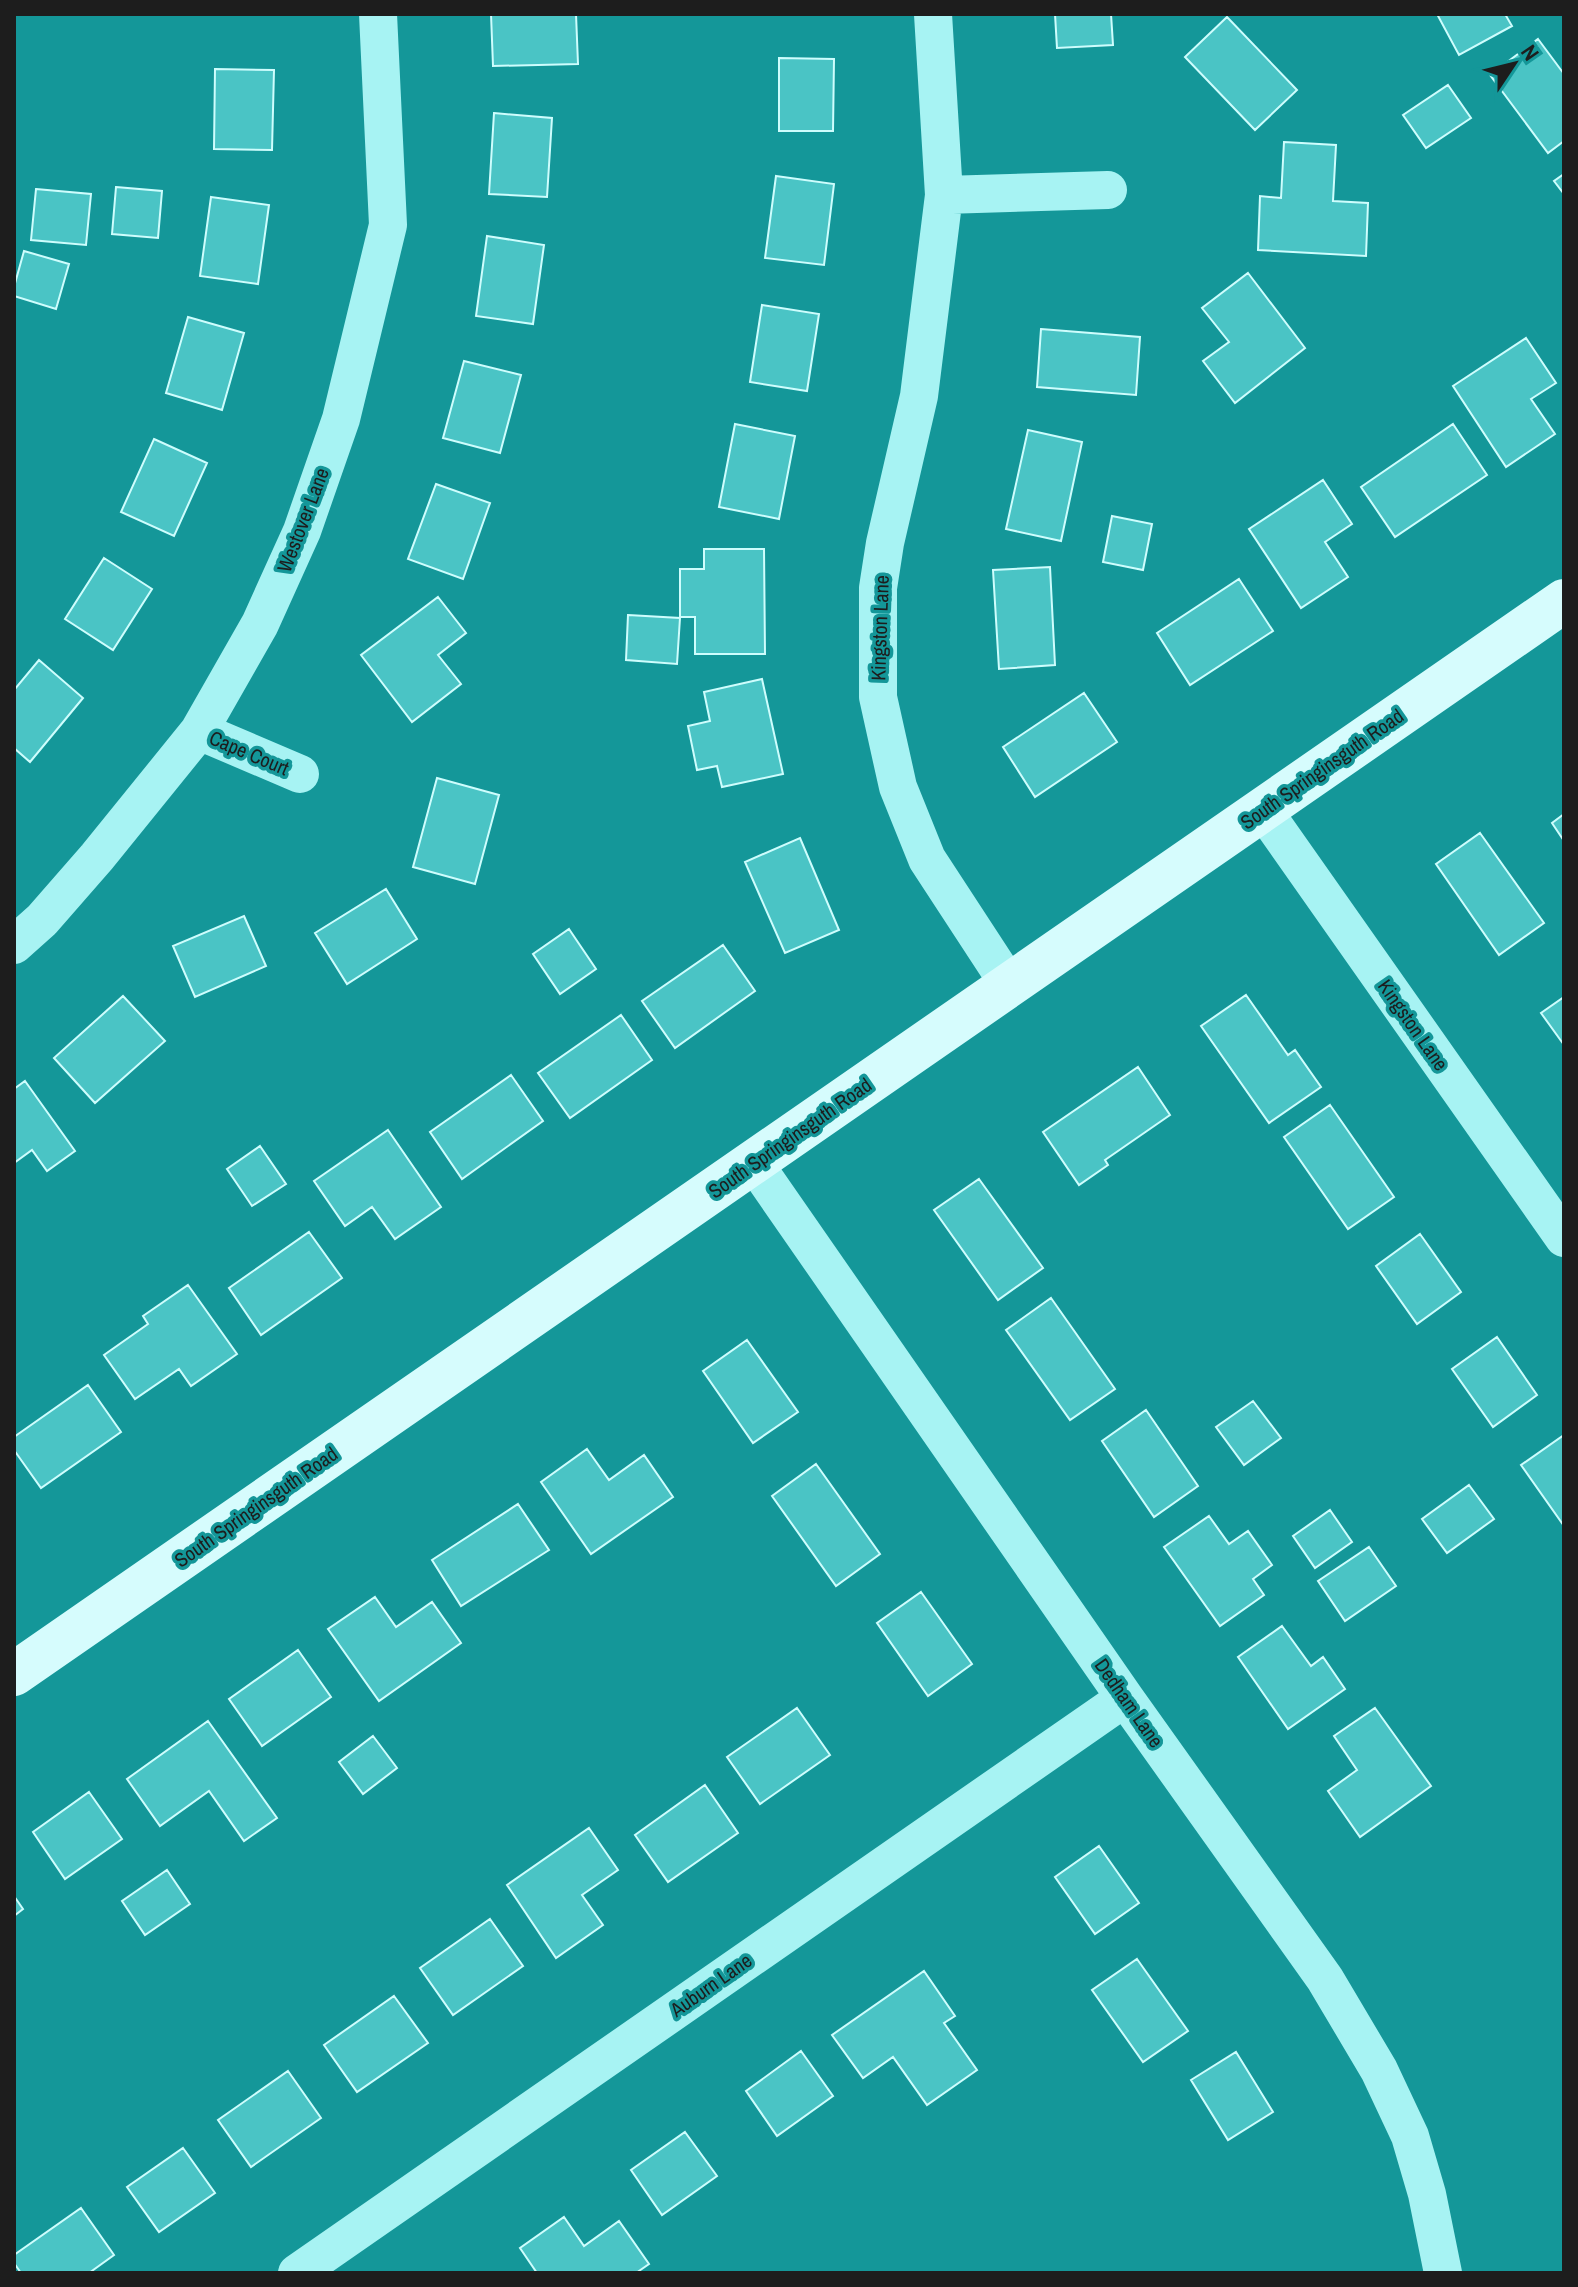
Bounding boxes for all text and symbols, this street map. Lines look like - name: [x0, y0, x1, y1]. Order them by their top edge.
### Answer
- north arrow: [1474, 24, 1554, 104]
- text: N: [1514, 39, 1546, 66]
- street label: Westover Lane: [270, 464, 335, 576]
- street label: Kingston Lane: [864, 575, 895, 681]
- street label: South Springinsguth Road: [1235, 702, 1409, 835]
- street label: Cape Court: [205, 724, 293, 782]
- street label: Kingston Lane: [1372, 974, 1455, 1076]
- street label: South Springinsguth Road: [703, 1071, 877, 1204]
- street label: South Springinsguth Road: [169, 1440, 343, 1573]
- street label: Dedham Lane: [1089, 1653, 1170, 1753]
- street label: Auburn Lane: [664, 1947, 757, 2023]

